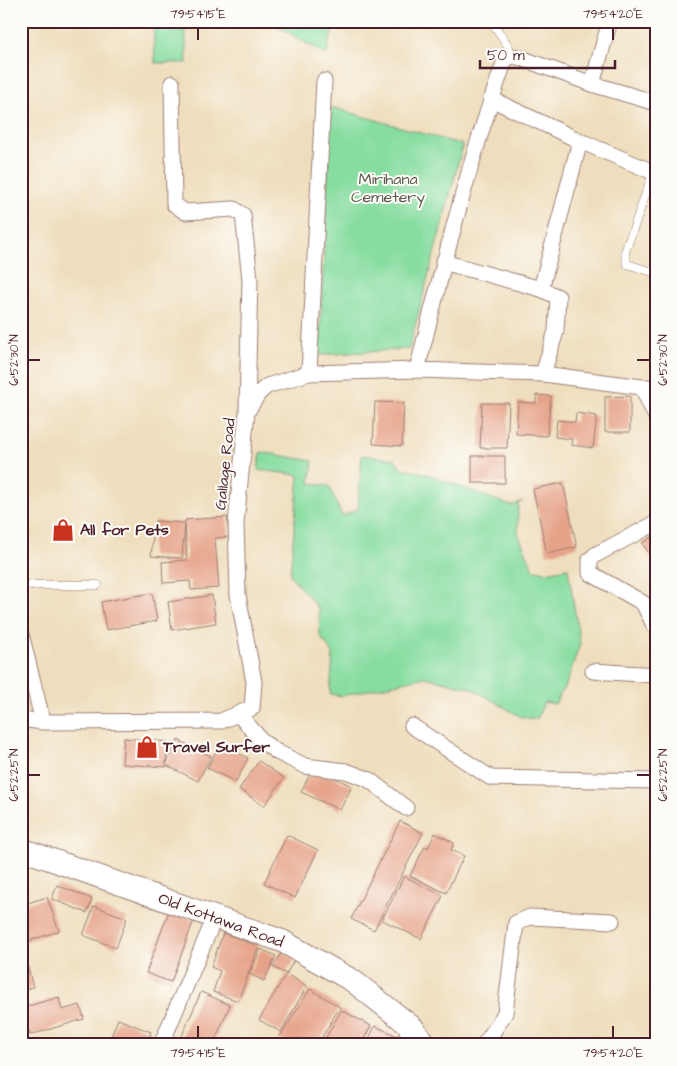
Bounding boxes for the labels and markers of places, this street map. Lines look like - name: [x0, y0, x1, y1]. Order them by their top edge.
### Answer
- shop icon: All for Pets: [50, 517, 76, 543]
- place label: All for Pets: [80, 519, 169, 541]
- shop icon: Travel Surfer: [134, 734, 160, 760]
- place label: Travel Surfer: [162, 736, 270, 758]

